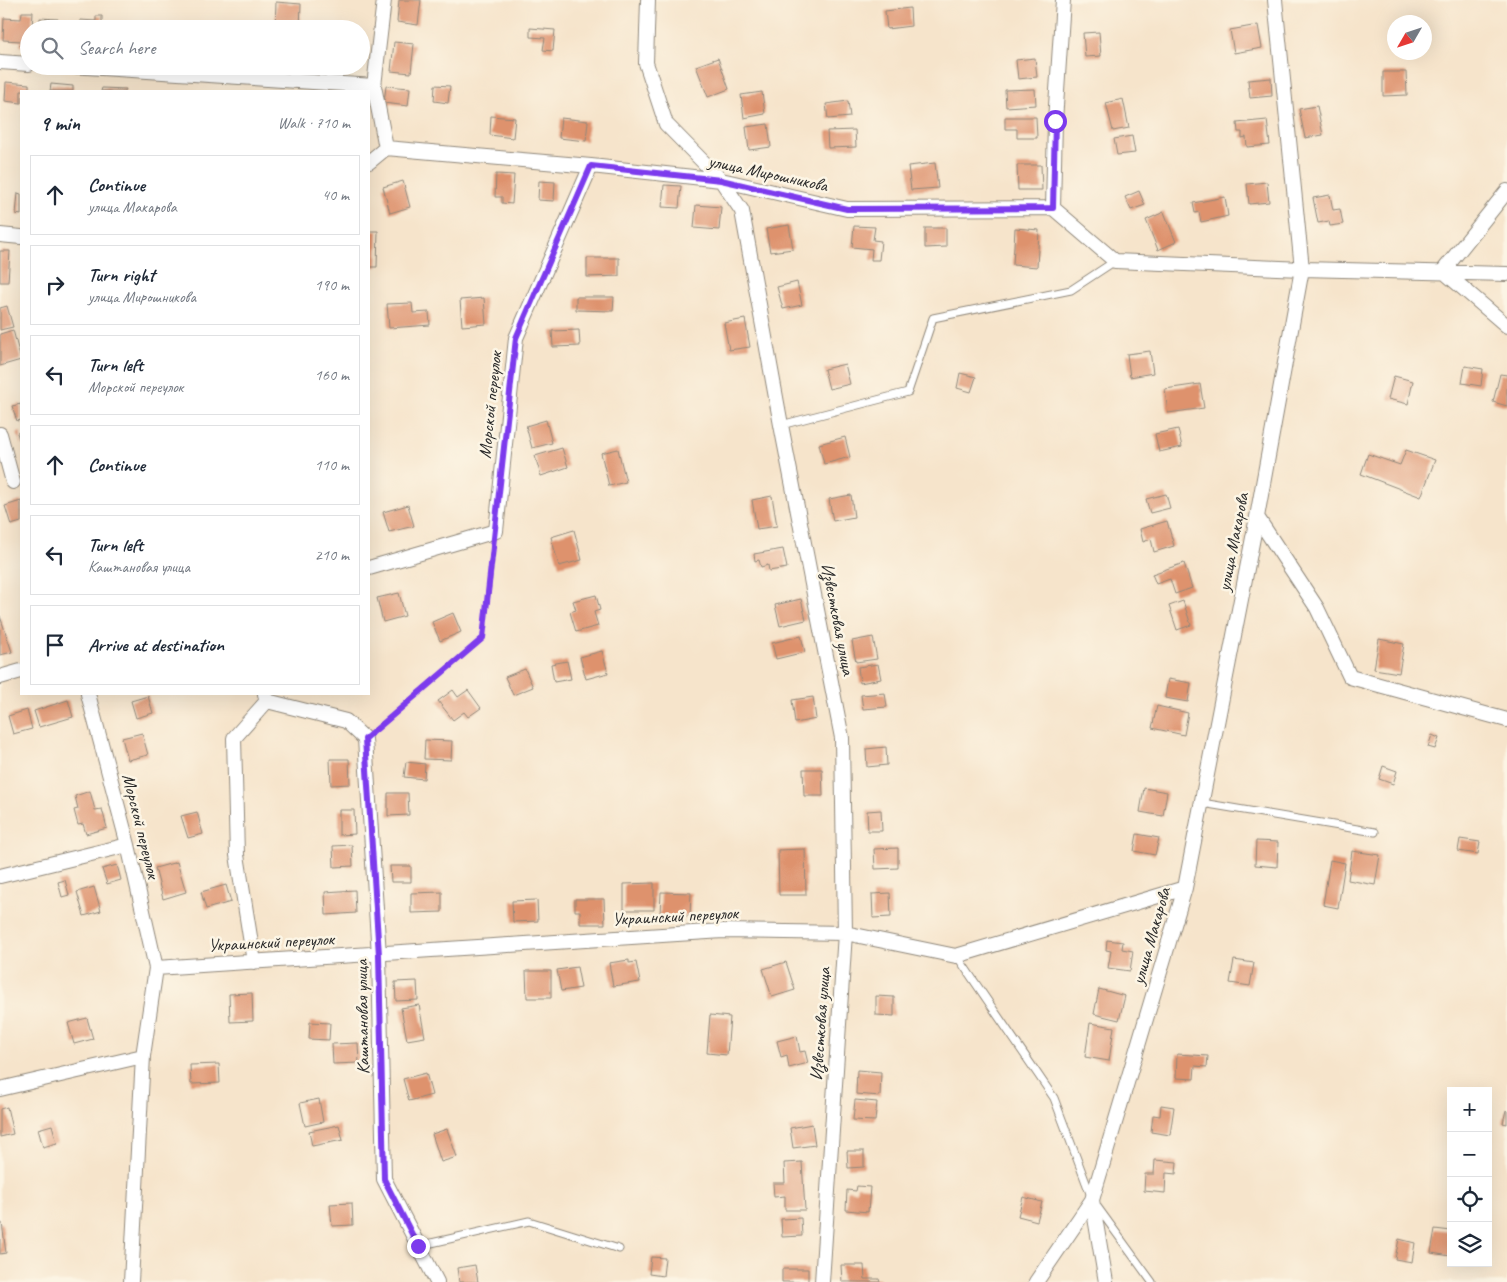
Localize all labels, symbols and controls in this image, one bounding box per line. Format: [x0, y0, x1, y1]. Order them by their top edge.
north arrow [1387, 15, 1432, 60]
search box [20, 20, 370, 75]
icon: search [38, 34, 66, 62]
text: Search here [78, 36, 155, 60]
text: 9 min [40, 110, 80, 136]
route start [1044, 110, 1067, 133]
text: Walk · 710 m [278, 113, 350, 133]
street label: улица Мирошникова [705, 149, 831, 197]
text: Continue [88, 173, 145, 197]
icon: ahead [41, 181, 69, 209]
text: 40 m [322, 185, 349, 205]
text: улица Макарова [88, 197, 177, 217]
text: Turn right [88, 263, 155, 287]
icon: right [41, 271, 69, 299]
text: 190 m [315, 275, 349, 295]
text: улица Мирошникова [88, 287, 196, 307]
street label: Морской переулок [473, 348, 507, 459]
text: Turn left [88, 353, 143, 377]
icon: left [41, 361, 69, 389]
text: 160 m [315, 365, 349, 385]
text: Морской переулок [88, 377, 183, 397]
icon: ahead [41, 451, 69, 479]
text: Continue [88, 453, 145, 477]
text: 110 m [315, 455, 349, 475]
street label: улица Макарова [1212, 490, 1254, 594]
text: Turn left [88, 533, 143, 557]
icon: left [41, 541, 69, 569]
text: 210 m [315, 545, 349, 565]
text: Каштановая улица [88, 557, 190, 577]
street label: Известковая улица [815, 561, 860, 678]
icon: arrive [41, 631, 69, 659]
text: Arrive at destination [88, 633, 224, 657]
street label: Морской переулок [117, 771, 165, 883]
street label: улица Макарова [1126, 884, 1176, 988]
street label: Украинский переулок [612, 902, 741, 930]
street label: Украинский переулок [208, 928, 337, 956]
street label: Каштановая улица [350, 958, 374, 1074]
street label: Известковая улица [805, 965, 836, 1081]
map controls [1447, 1087, 1492, 1267]
button: + [1447, 1087, 1492, 1132]
button: − [1447, 1132, 1492, 1177]
button: locate [1447, 1177, 1492, 1222]
button: layers [1447, 1222, 1492, 1267]
route end [407, 1235, 430, 1258]

